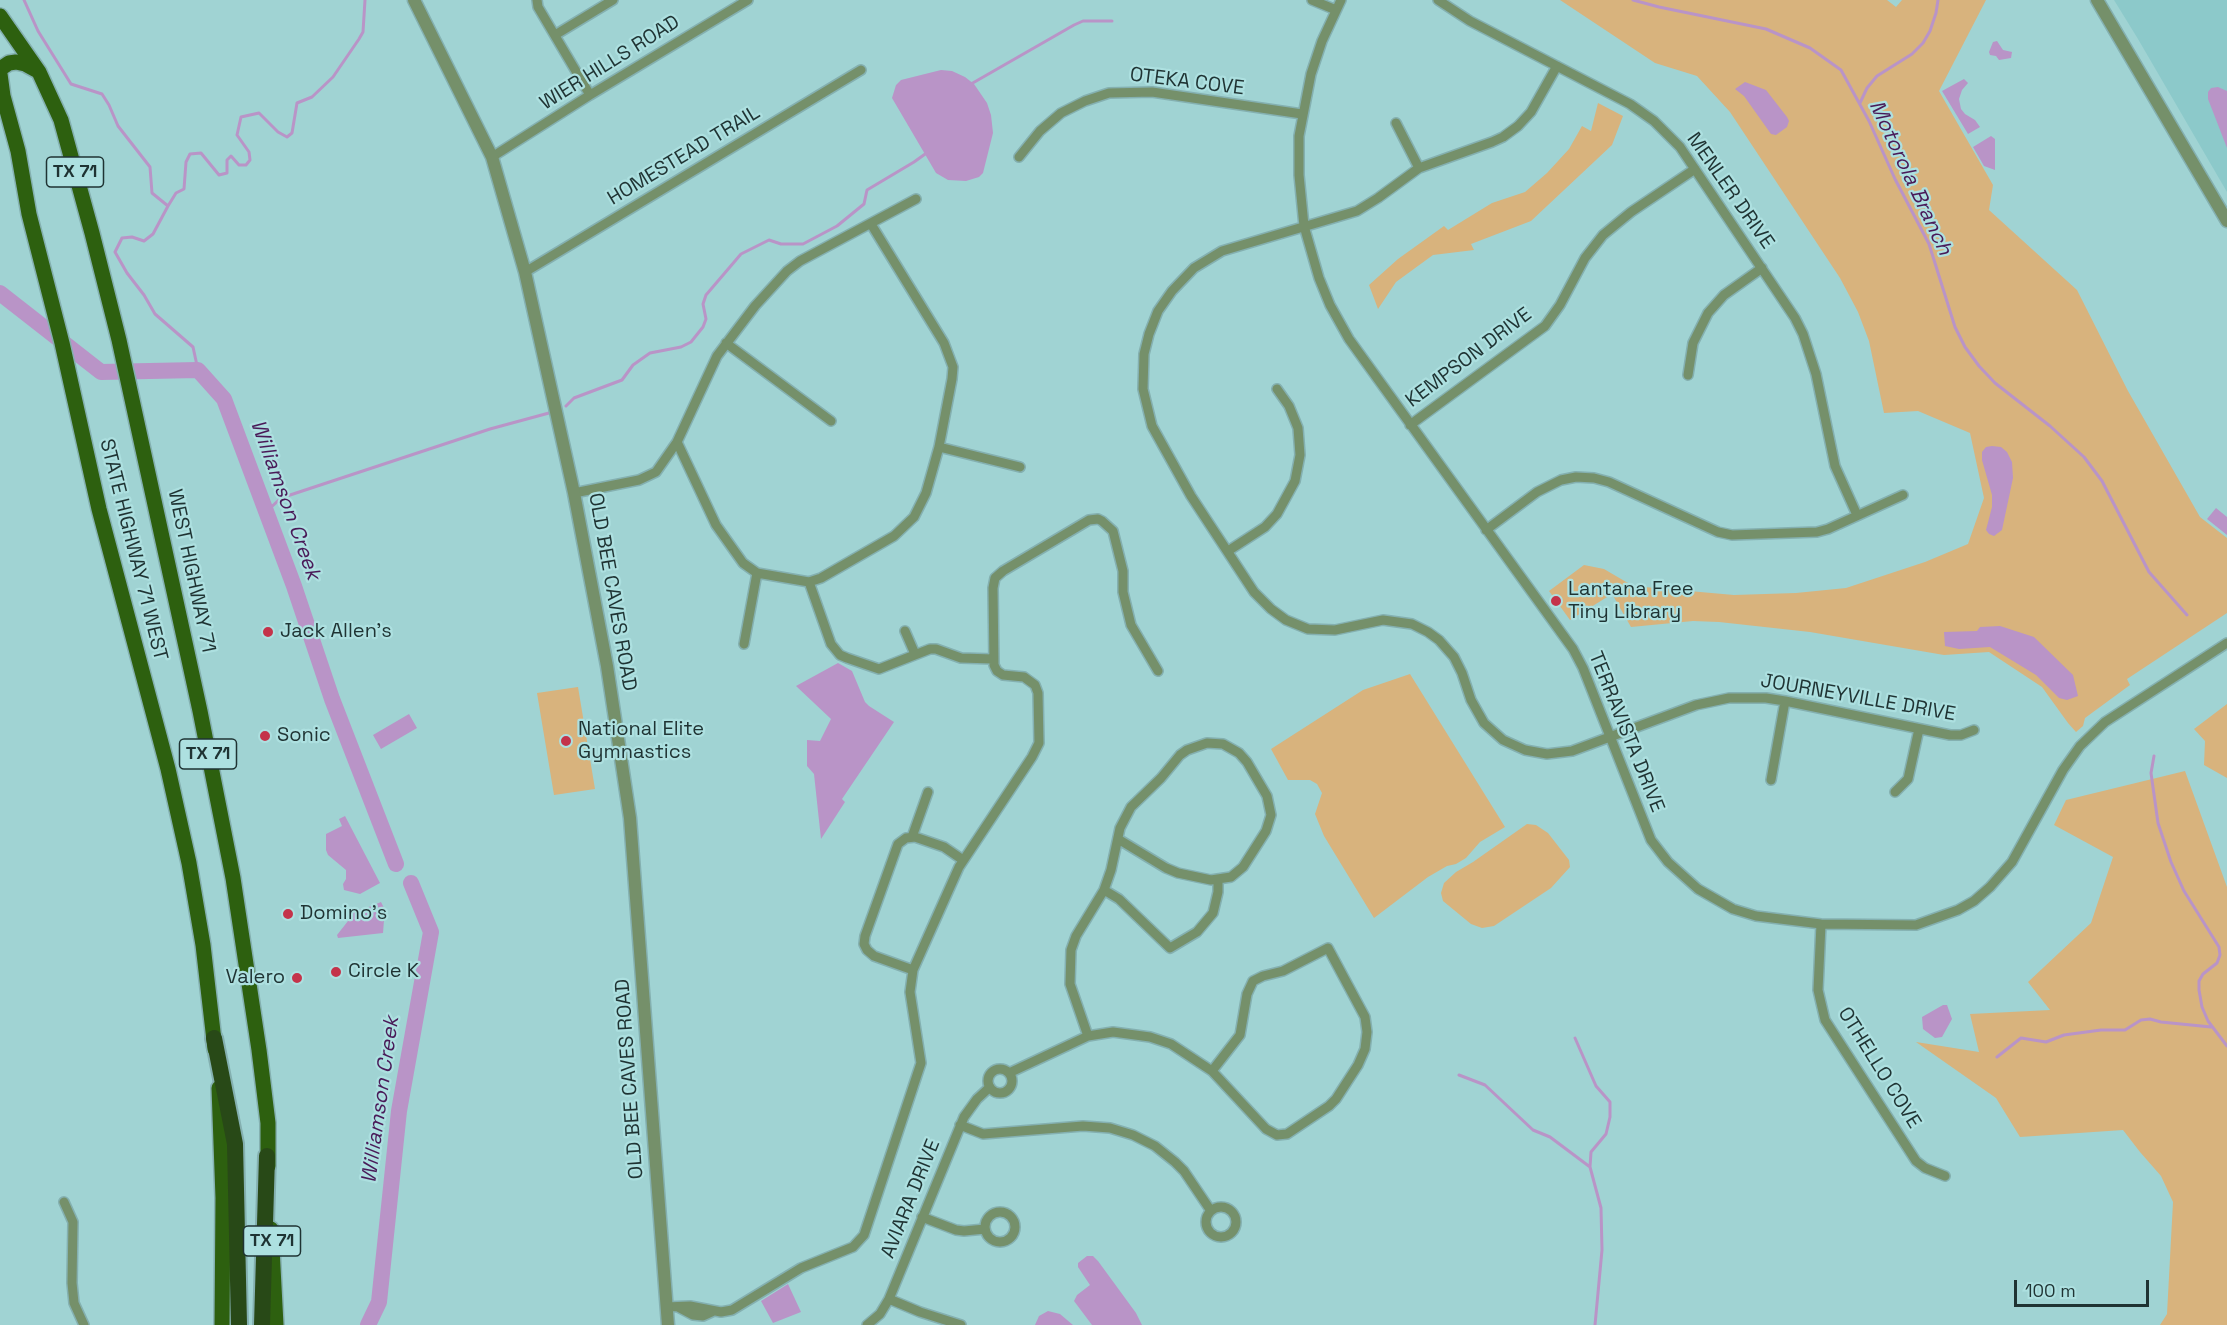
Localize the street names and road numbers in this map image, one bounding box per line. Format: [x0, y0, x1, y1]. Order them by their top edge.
street label: WIER HILLS ROAD [536, 10, 684, 116]
street label: OTEKA COVE [1128, 63, 1246, 101]
street label: HOMESTEAD TRAIL [603, 101, 765, 211]
street label: MENLER DRIVE [1681, 128, 1779, 254]
road number: TX 71 [46, 157, 104, 187]
street label: KEMPSON DRIVE [1401, 303, 1537, 413]
street label: STATE HIGHWAY 71 WEST [94, 437, 172, 663]
street label: WEST HIGHWAY 71 [162, 487, 220, 655]
street label: OLD BEE CAVES ROAD [583, 491, 641, 693]
street label: TERRAVISTA DRIVE [1583, 648, 1669, 816]
street label: JOURNEYVILLE DRIVE [1759, 669, 1957, 727]
road number: TX 71 [180, 739, 236, 769]
street label: OLD BEE CAVES ROAD [611, 978, 649, 1180]
street label: OTHELLO COVE [1832, 1003, 1926, 1133]
street label: AVIARA DRIVE [876, 1136, 946, 1262]
road number: TX 71 [244, 1226, 300, 1256]

